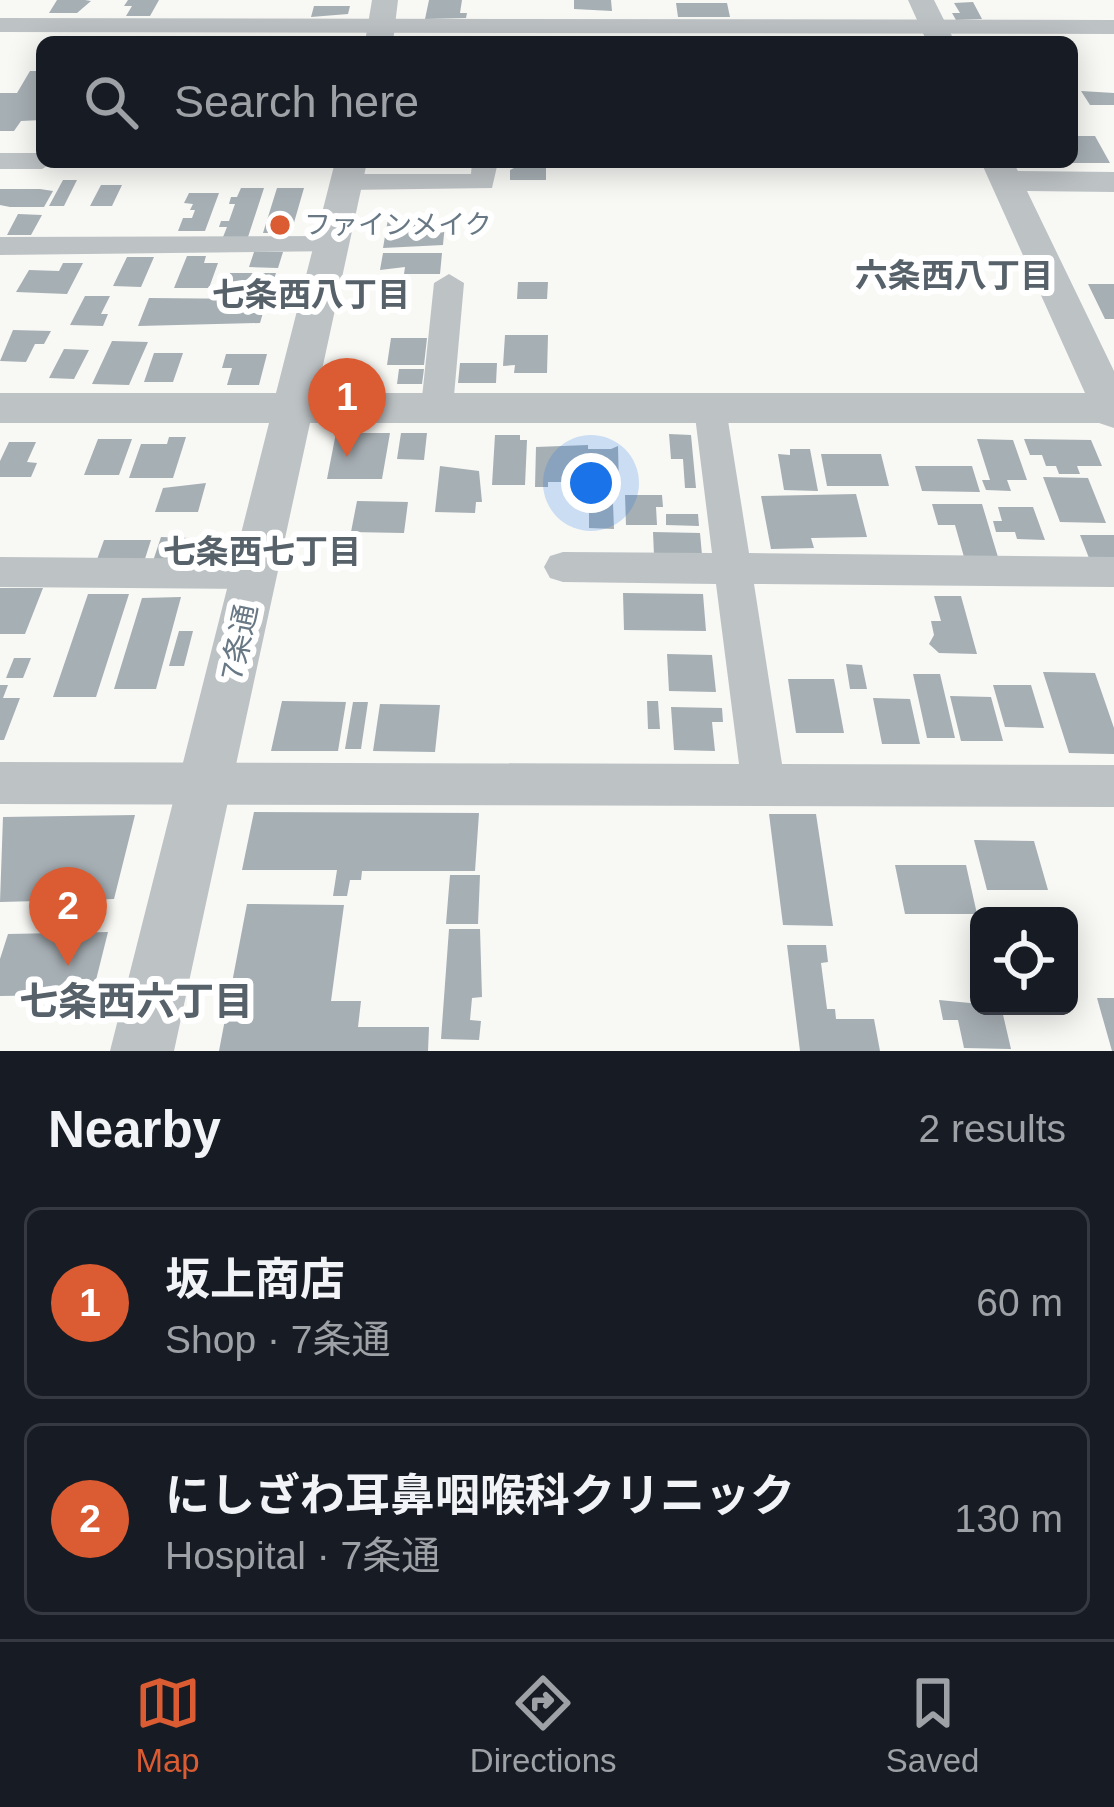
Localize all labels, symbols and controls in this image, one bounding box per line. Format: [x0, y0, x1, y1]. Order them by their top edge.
search box [36, 36, 1078, 168]
icon: search [78, 69, 144, 135]
text: Search here [174, 76, 419, 127]
place label: ファインメイク [304, 210, 492, 240]
marker: ファインメイク [267, 212, 293, 238]
district label: 六条西八丁目 [855, 257, 1053, 294]
district label: 七条西八丁目 [212, 276, 410, 313]
pin: 1 [308, 358, 386, 457]
your location [561, 453, 621, 513]
district label: 七条西七丁目 [163, 533, 361, 570]
street label: 7条通 [215, 601, 263, 683]
pin: 2 [29, 867, 107, 966]
map controls [970, 907, 1078, 1015]
button: locate [970, 907, 1078, 1015]
district label: 七条西六丁目 [19, 980, 253, 1023]
text: Nearby [48, 1101, 221, 1158]
text: 2 results [919, 1107, 1066, 1150]
text: 坂上商店 [165, 1254, 345, 1305]
text: 1 [79, 1281, 101, 1324]
text: 60 m [976, 1281, 1063, 1324]
text: Shop · 7条通 [165, 1318, 390, 1361]
text: にしざわ耳鼻咽喉科クリニック [165, 1470, 795, 1521]
text: 2 [79, 1497, 101, 1540]
text: 130 m [955, 1497, 1063, 1540]
text: Hospital · 7条通 [165, 1534, 440, 1577]
tab: Map [135, 1670, 201, 1780]
tab: Directions [470, 1670, 617, 1780]
tab: Saved [886, 1670, 979, 1780]

